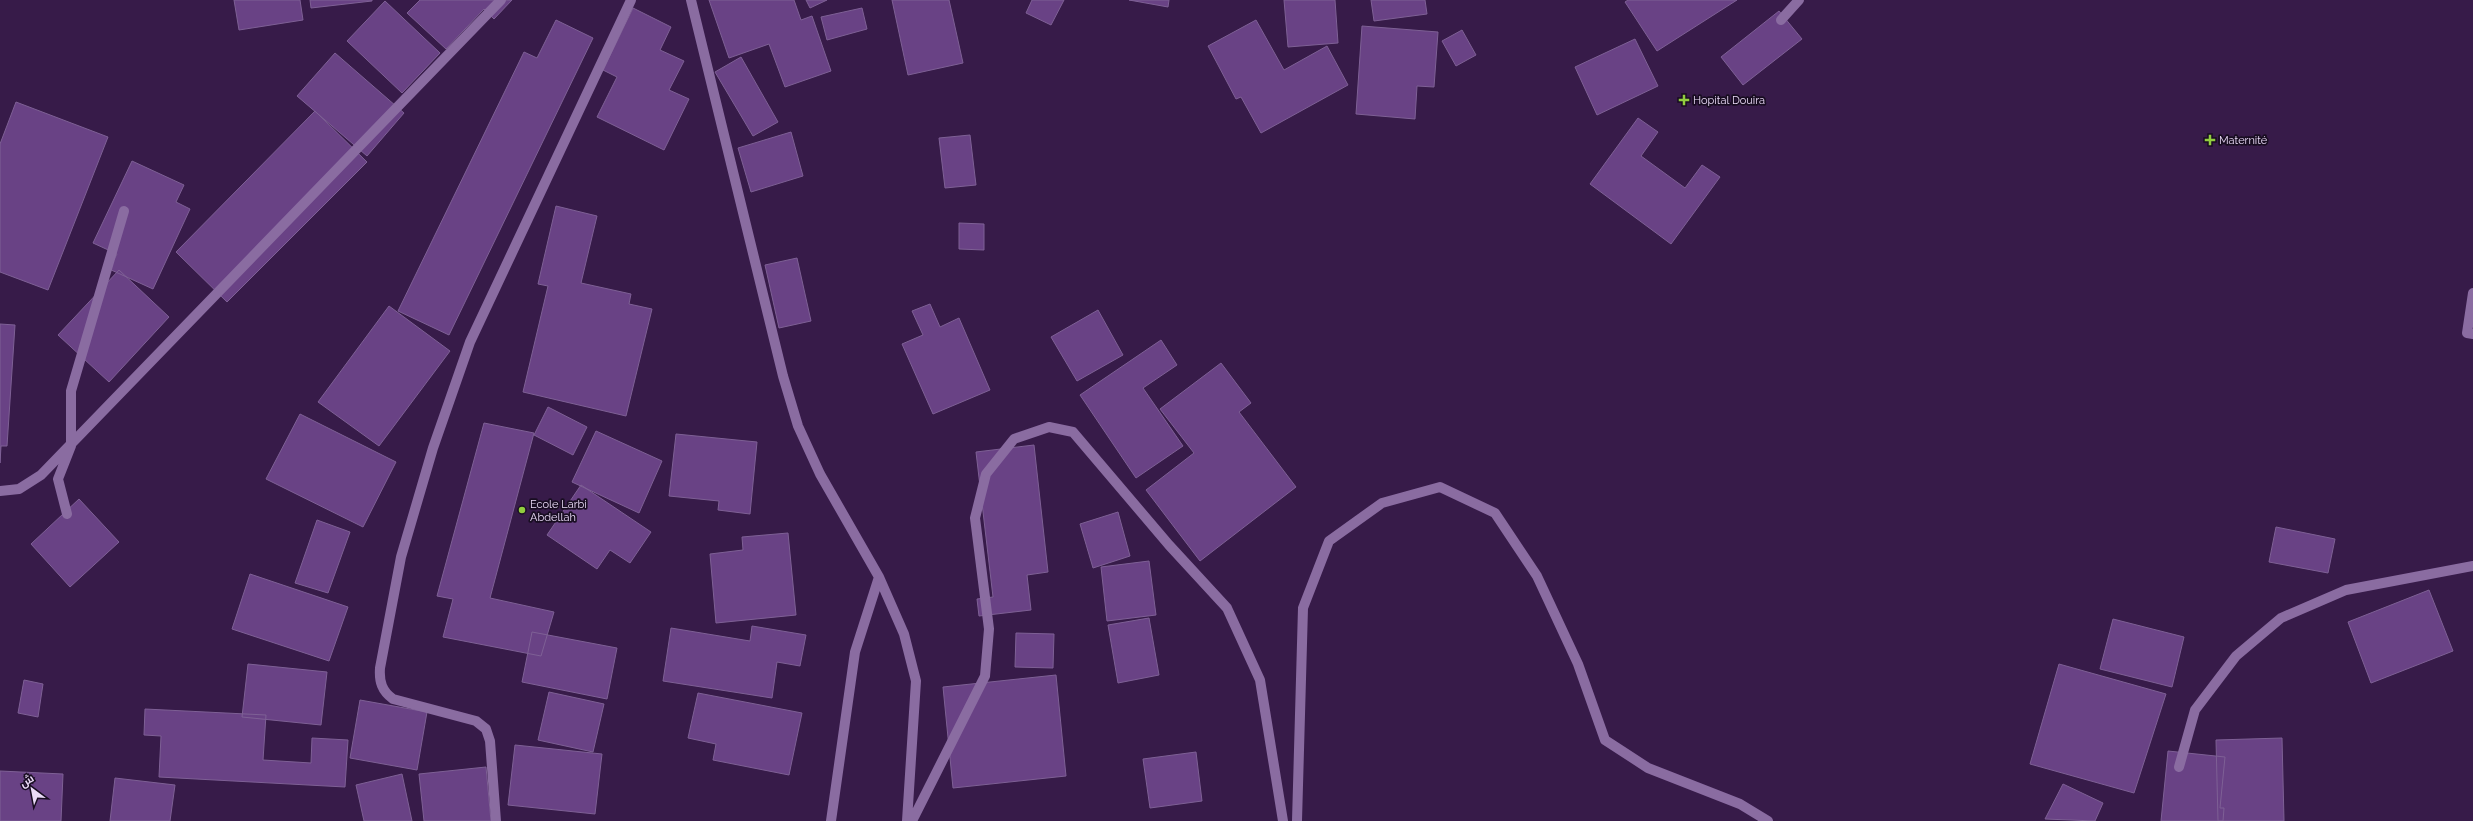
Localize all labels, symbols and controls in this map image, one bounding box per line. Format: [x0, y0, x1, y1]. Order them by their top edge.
marker: Hopital Douira [1678, 94, 1690, 106]
place label: Hopital Douira [1693, 94, 1765, 107]
marker: Maternité [2204, 134, 2216, 146]
place label: Maternité [2219, 134, 2268, 147]
place label: Ecole Larbi Abdellah [530, 498, 587, 524]
marker: Ecole Larbi Abdellah [517, 505, 527, 515]
north arrow [12, 769, 52, 809]
text: ش [18, 772, 36, 790]

